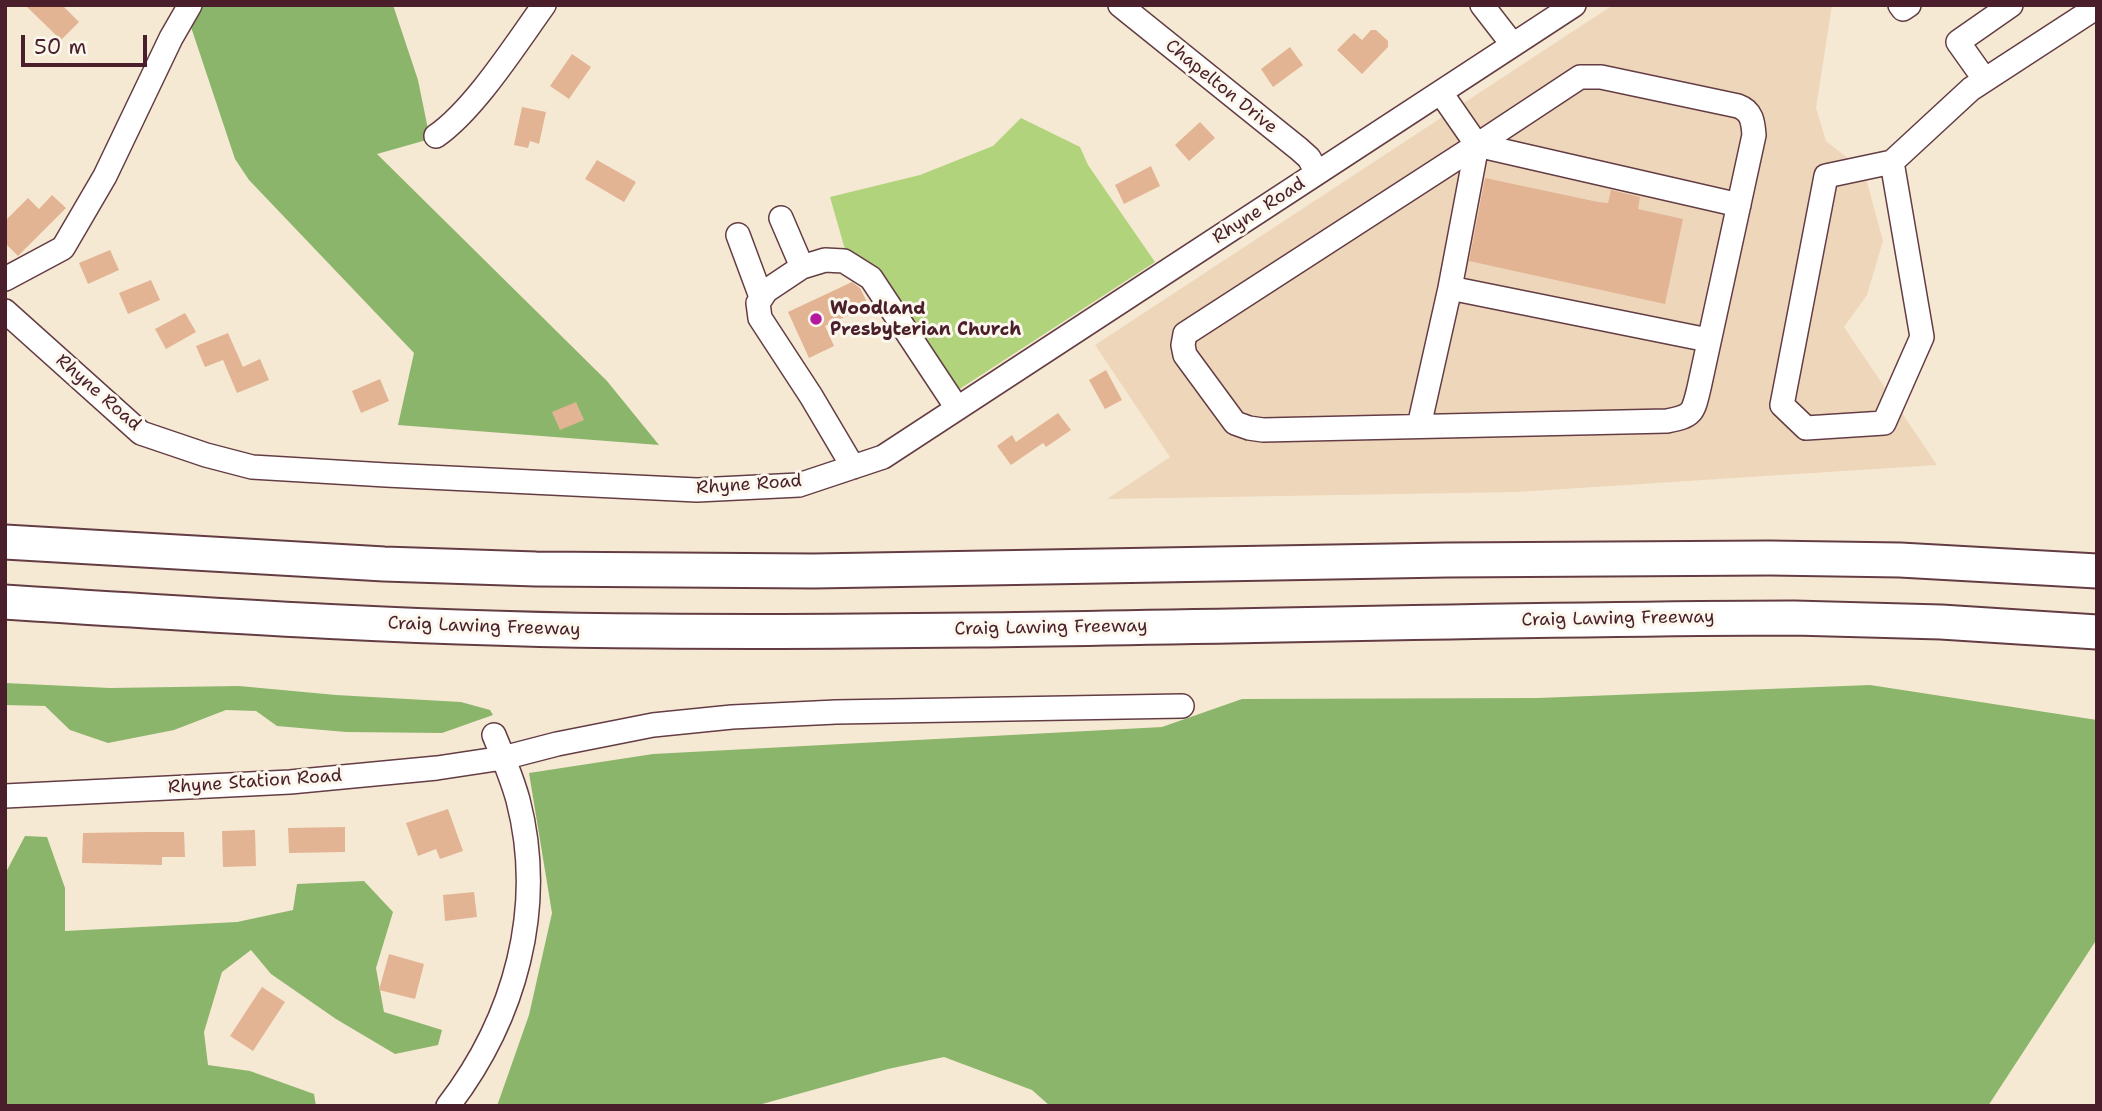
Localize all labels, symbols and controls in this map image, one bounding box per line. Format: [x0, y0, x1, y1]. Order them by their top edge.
scale bar [24, 21, 150, 65]
text: 50 m [34, 33, 87, 61]
street label: Chapelton Drive [1161, 35, 1281, 139]
street label: Rhyne Road [1209, 173, 1309, 249]
place label: Woodland Presbyterian Church [830, 298, 1021, 340]
marker: Woodland Presbyterian Church [808, 311, 824, 327]
street label: Rhyne Road [51, 350, 145, 436]
street label: Rhyne Road [695, 471, 803, 499]
street label: Craig Lawing Freeway [1521, 607, 1715, 631]
street label: Craig Lawing Freeway [387, 613, 581, 641]
street label: Craig Lawing Freeway [954, 616, 1148, 640]
street label: Rhyne Station Road [167, 765, 343, 799]

